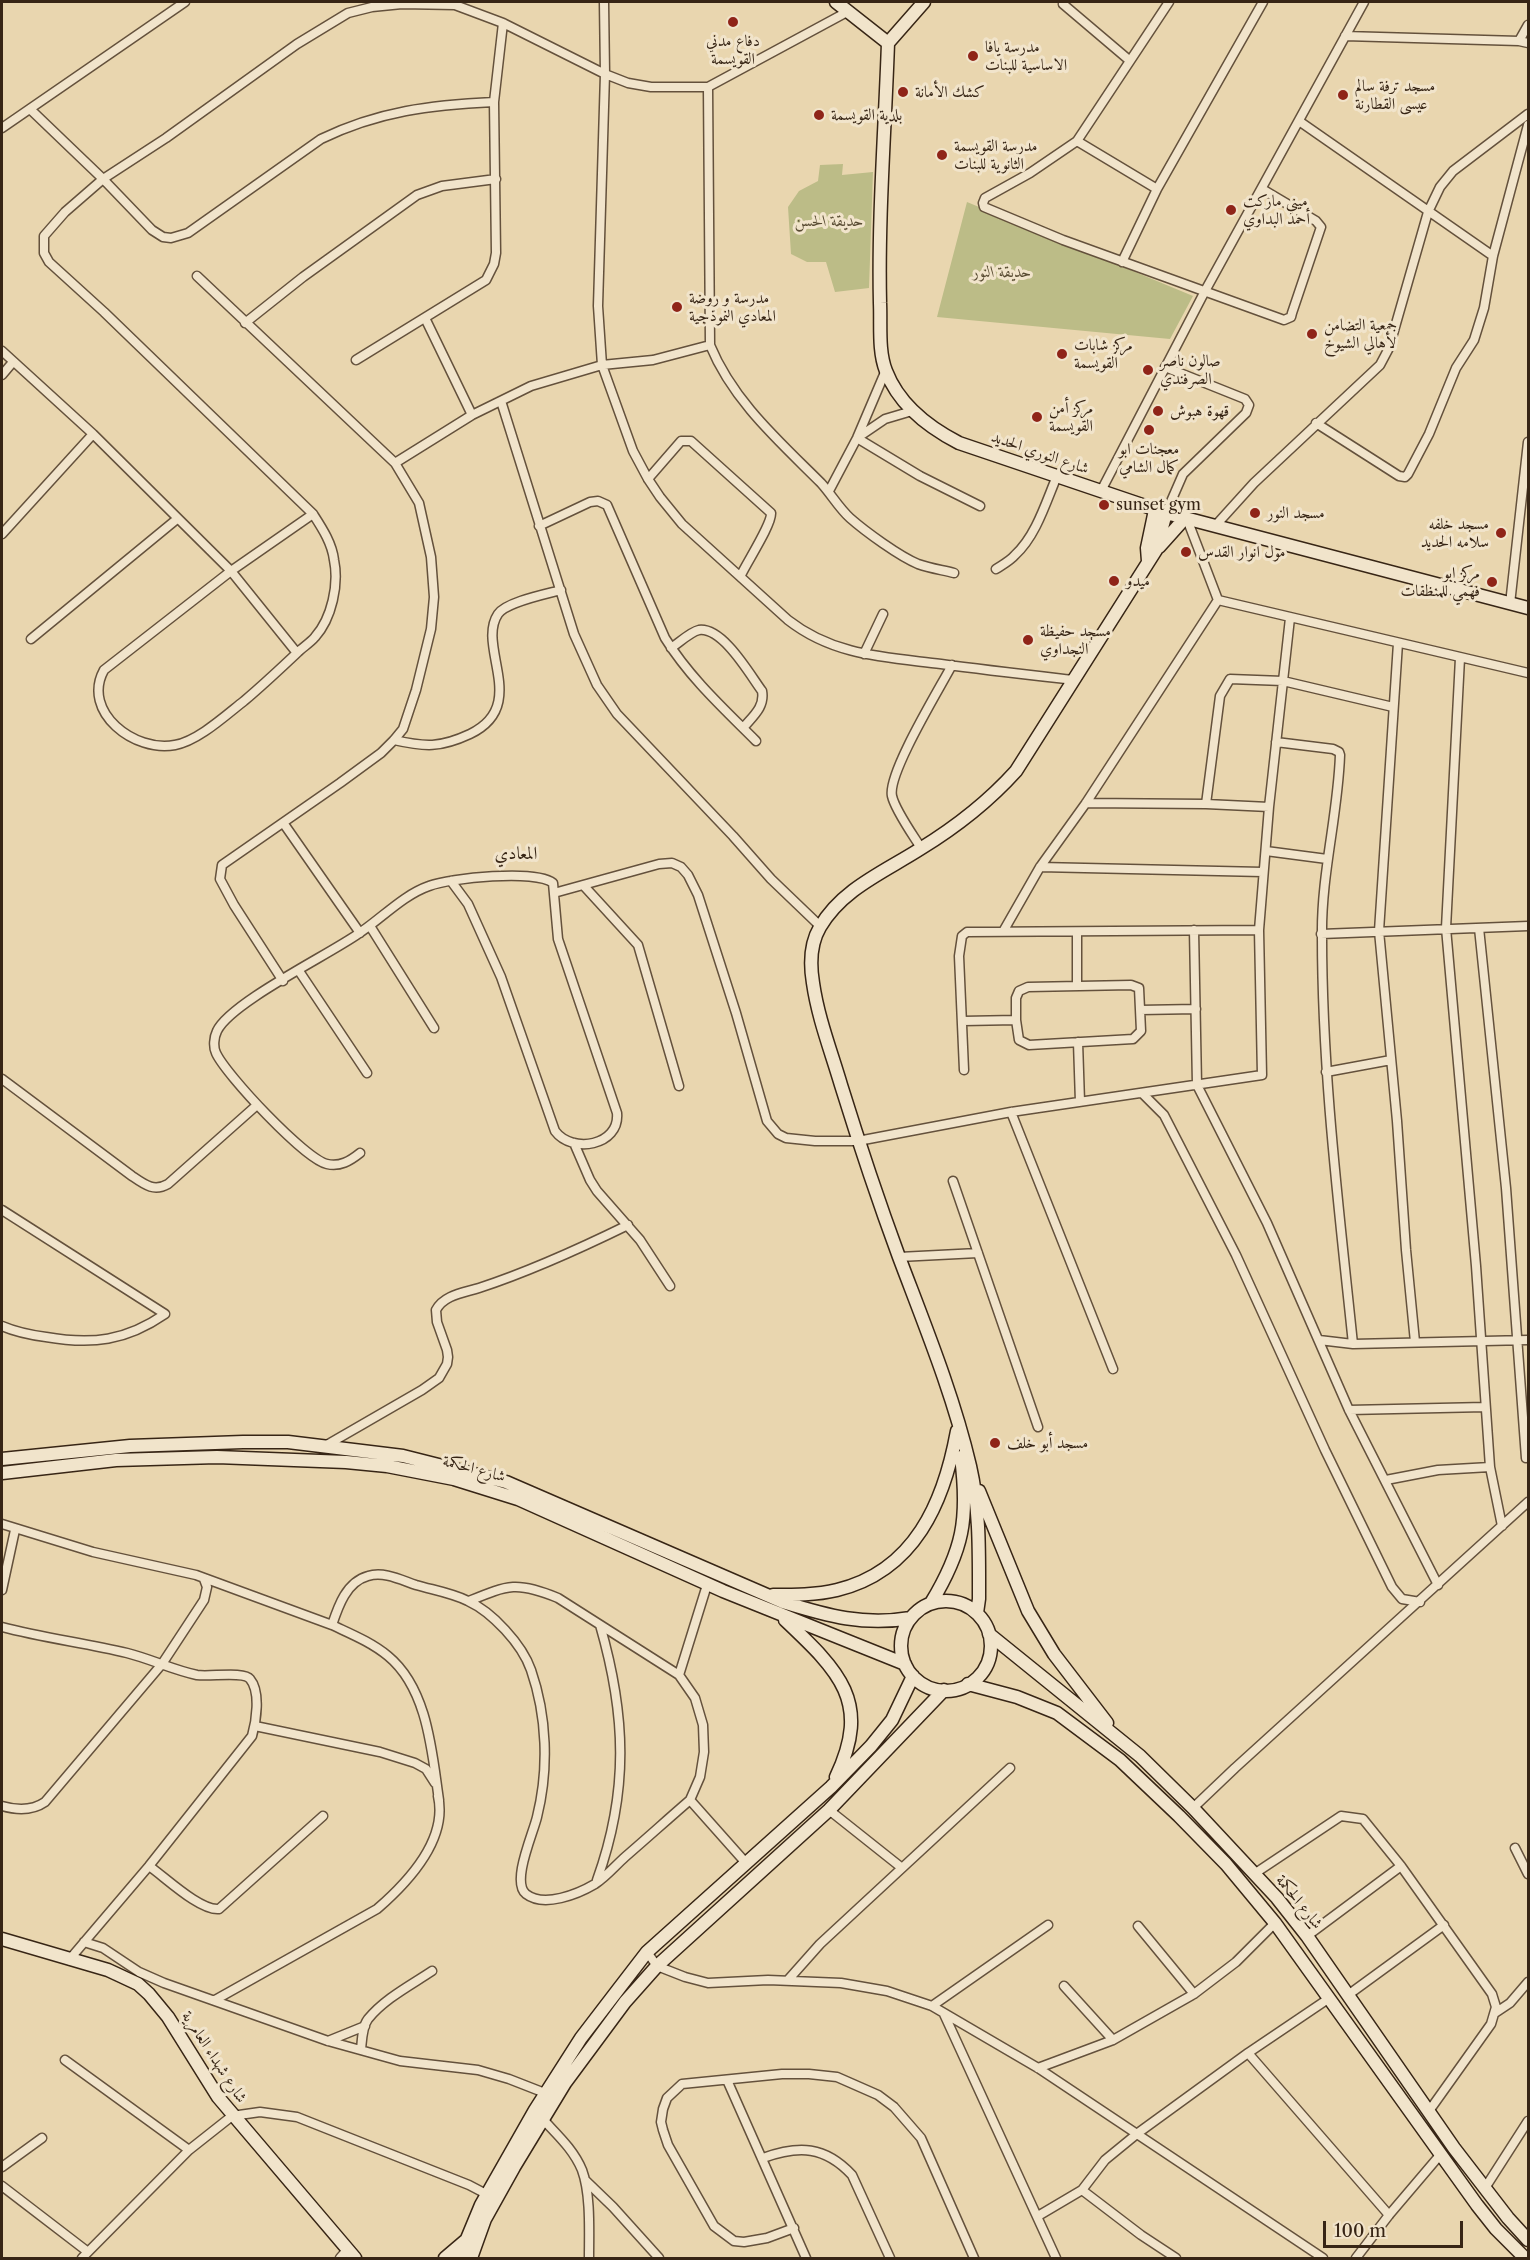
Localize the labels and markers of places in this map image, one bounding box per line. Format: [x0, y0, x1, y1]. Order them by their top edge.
marker: دفاع مدني القويسمة [726, 15, 740, 29]
place label: دفاع مدني القويسمة [706, 31, 760, 69]
place label: مدرسة يافا الاساسية للبنات [985, 37, 1067, 75]
marker: مدرسة يافا الاساسية للبنات [966, 49, 980, 63]
place label: مسجد ترفة سالم عيسى القطارنة [1355, 76, 1435, 114]
place label: كشك الأمانة [915, 82, 985, 102]
marker: كشك الأمانة [896, 85, 910, 99]
marker: مسجد ترفة سالم عيسى القطارنة [1336, 88, 1350, 102]
place label: بلدية القويسمة [831, 105, 902, 125]
marker: بلدية القويسمة [812, 108, 826, 122]
place label: مدرسة القويسمة الثانوية للبنات [954, 136, 1038, 174]
marker: مدرسة القويسمة الثانوية للبنات [935, 148, 949, 162]
place label: ميني ماركت أحمد البداوي [1243, 191, 1310, 229]
marker: ميني ماركت أحمد البداوي [1224, 203, 1238, 217]
place label: مدرسة و روضة المعادي النموذجية [689, 288, 776, 326]
marker: مدرسة و روضة المعادي النموذجية [670, 300, 684, 314]
place label: جمعية التضامن لأهالي الشيوخ [1324, 315, 1397, 353]
marker: جمعية التضامن لأهالي الشيوخ [1305, 327, 1319, 341]
place label: مركز شابات القويسمة [1074, 335, 1133, 373]
marker: مركز شابات القويسمة [1055, 347, 1069, 361]
place label: صالون ناصر الصرفندي [1160, 351, 1221, 389]
marker: صالون ناصر الصرفندي [1141, 363, 1155, 377]
place label: مركز أمن القويسمة [1049, 398, 1093, 436]
place label: قهوة هبوش [1170, 401, 1229, 421]
marker: قهوة هبوش [1151, 404, 1165, 418]
marker: مركز أمن القويسمة [1030, 410, 1044, 424]
marker: معجنات ابو كمال الشامي [1142, 423, 1156, 437]
place label: معجنات ابو كمال الشامي [1119, 439, 1179, 477]
place label: sunset gym [1116, 495, 1201, 515]
marker: sunset gym [1097, 498, 1111, 512]
place label: مسجد النور [1267, 503, 1325, 523]
marker: مسجد النور [1248, 506, 1262, 520]
place label: مسجد خلفه سلامه الحديد [1421, 514, 1489, 552]
marker: مسجد خلفه سلامه الحديد [1494, 526, 1508, 540]
place label: مول انوار القدس [1198, 542, 1286, 562]
marker: مول انوار القدس [1179, 545, 1193, 559]
place label: مركز ابو فهمي للمنظفات [1401, 563, 1480, 601]
place label: ميدو [1126, 571, 1150, 591]
marker: ميدو [1107, 574, 1121, 588]
marker: مركز ابو فهمي للمنظفات [1485, 575, 1499, 589]
place label: مسجد حفيظة النجداوي [1040, 621, 1111, 659]
marker: مسجد حفيظة النجداوي [1021, 633, 1035, 647]
place label: مسجد أبو خلف [1007, 1433, 1088, 1453]
marker: مسجد أبو خلف [988, 1436, 1002, 1450]

